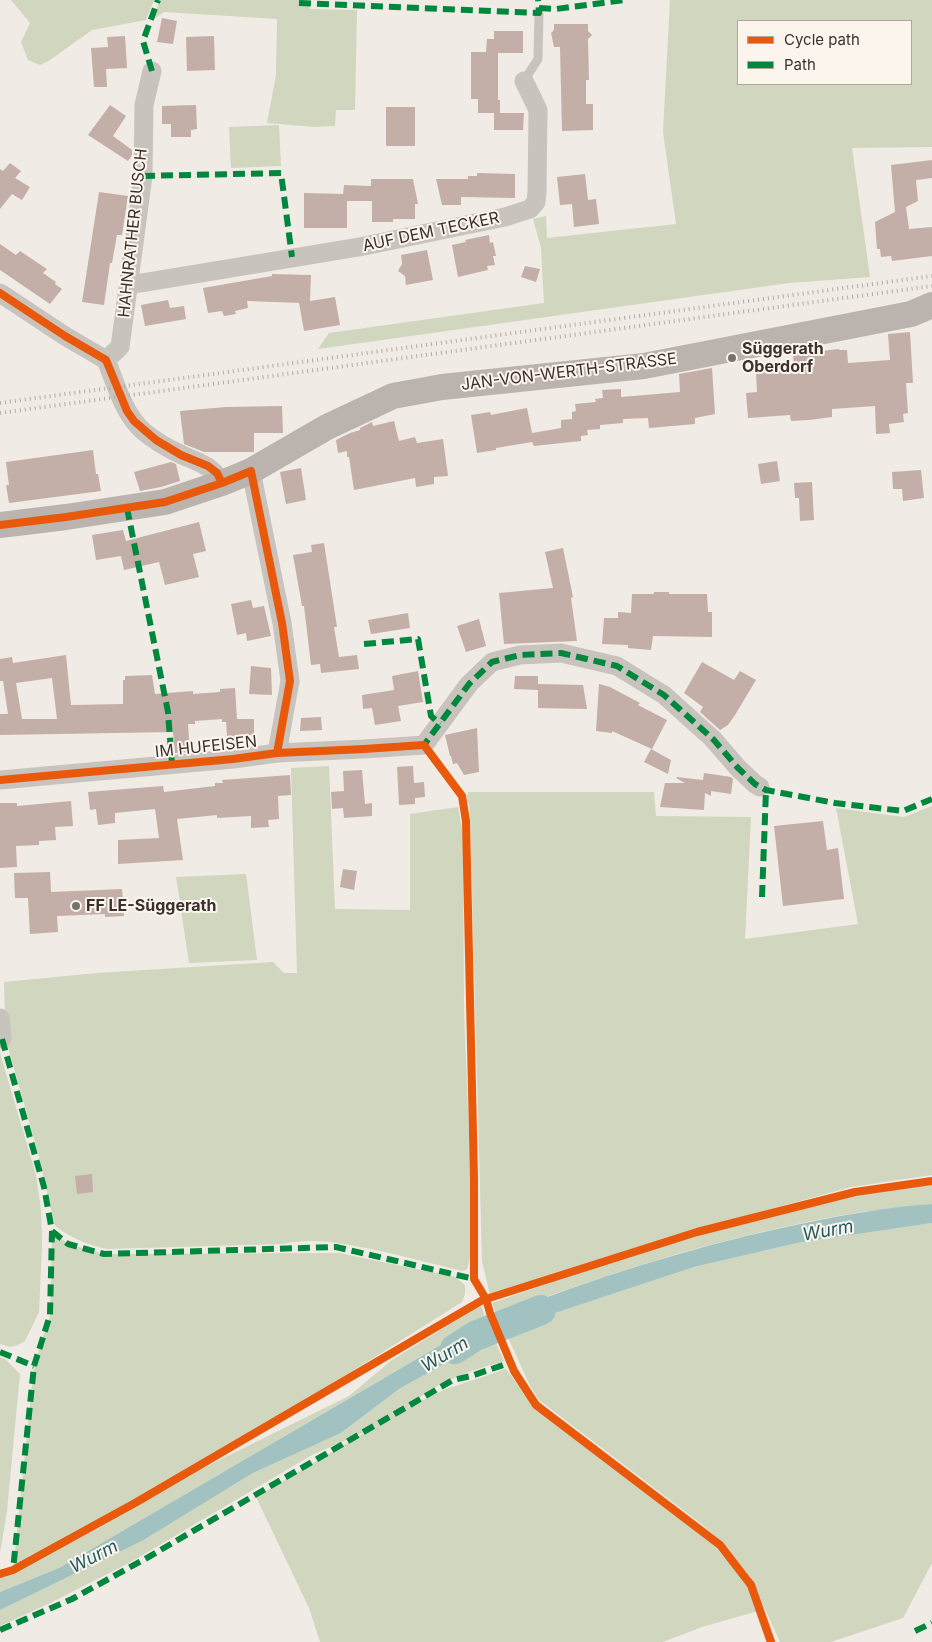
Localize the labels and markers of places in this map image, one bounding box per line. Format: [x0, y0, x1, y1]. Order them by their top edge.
place label: Süggerath Oberdorf [742, 339, 824, 377]
marker: Süggerath Oberdorf [726, 352, 738, 364]
place label: FF LE-Süggerath [86, 896, 216, 916]
marker: FF LE-Süggerath [70, 900, 82, 912]

